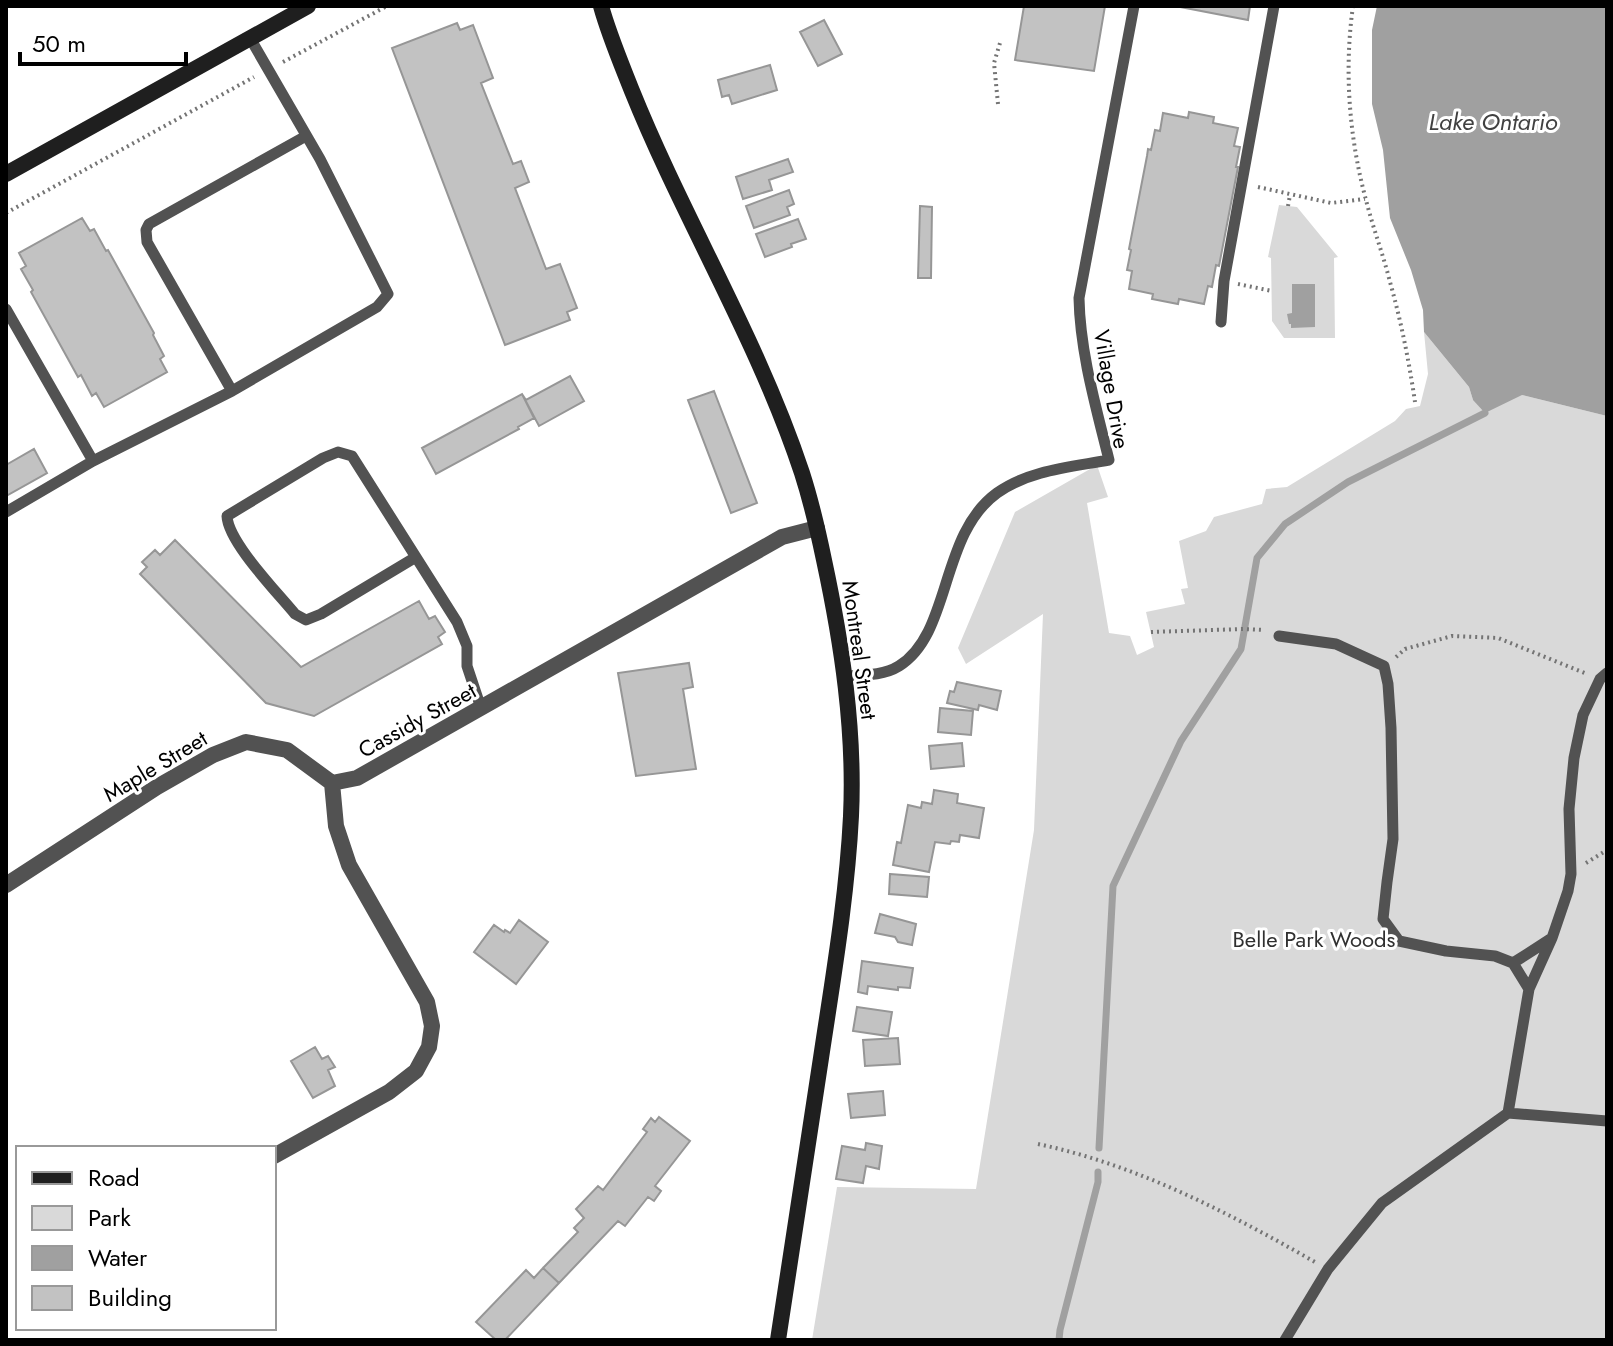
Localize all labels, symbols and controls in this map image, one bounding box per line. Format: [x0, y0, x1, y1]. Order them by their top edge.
scale bar [20, 16, 186, 66]
text: 50 m [32, 26, 86, 61]
water label: Lake Ontario [1428, 104, 1558, 139]
street label: Village Drive [1086, 327, 1138, 451]
street label: Montreal Street [834, 578, 886, 722]
street label: Cassidy Street [352, 674, 482, 766]
street label: Maple Street [97, 722, 214, 810]
park label: Belle Park Woods [1233, 923, 1396, 955]
legend [16, 1146, 276, 1330]
text: Road [88, 1160, 140, 1195]
text: Park [88, 1200, 131, 1235]
text: Water [88, 1240, 148, 1275]
text: Building [88, 1280, 172, 1315]

